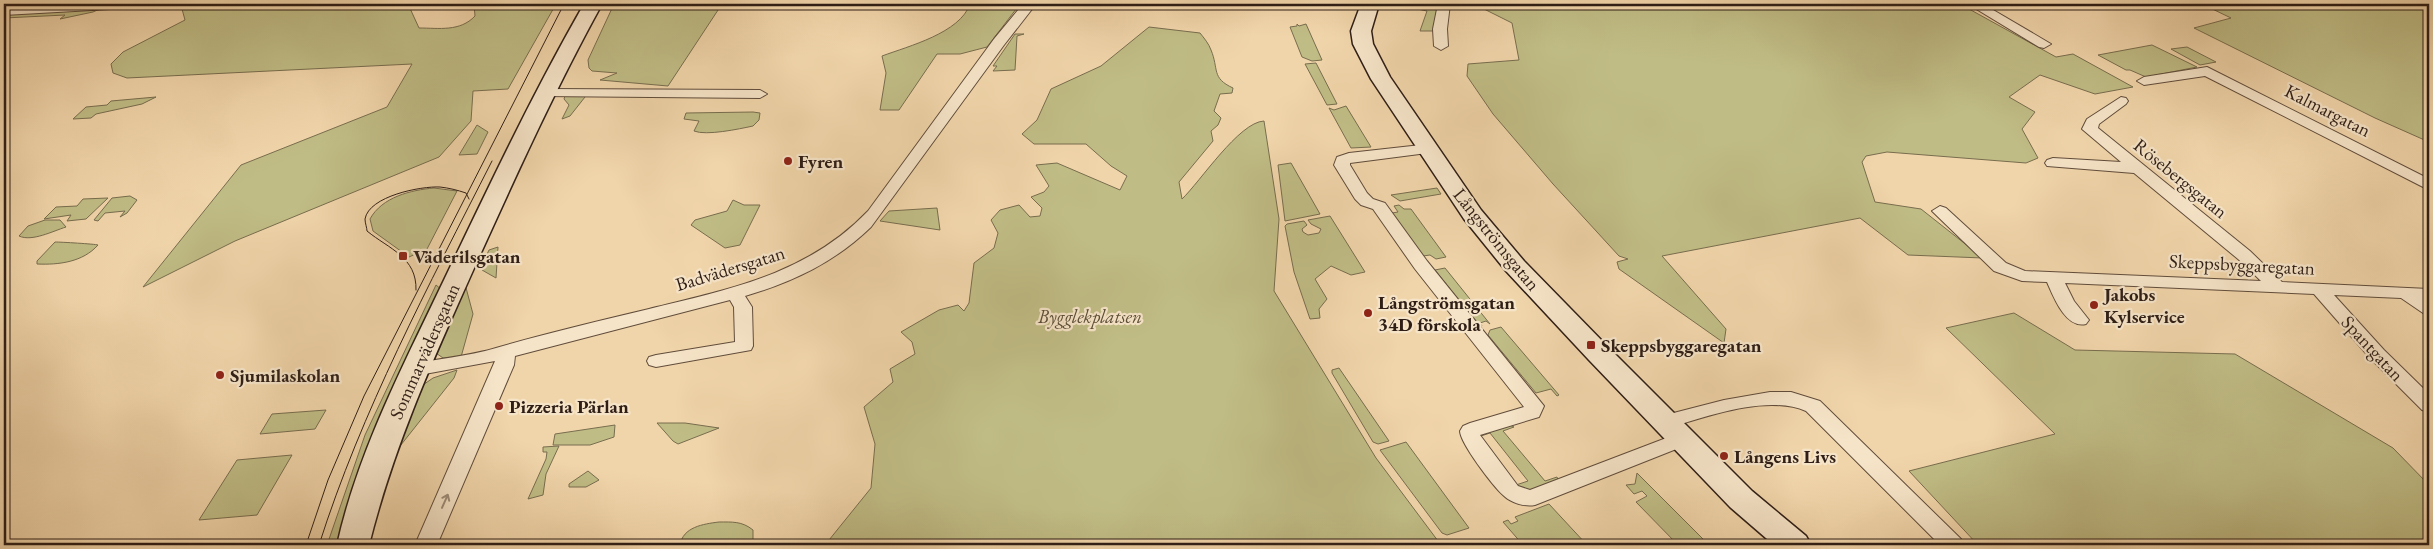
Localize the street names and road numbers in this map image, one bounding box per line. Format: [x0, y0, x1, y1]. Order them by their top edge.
street label: Kalmargatan [2281, 78, 2375, 143]
street label: Rösebergsgatan [2129, 133, 2233, 224]
street label: Långströmsgatan [1448, 183, 1546, 296]
street label: Badvädersgatan [673, 240, 788, 297]
street label: Skeppsbyggaregatan [2168, 248, 2316, 281]
street label: Sommarvädersgatan [383, 279, 466, 423]
street label: Spantgatan [2336, 310, 2410, 387]

